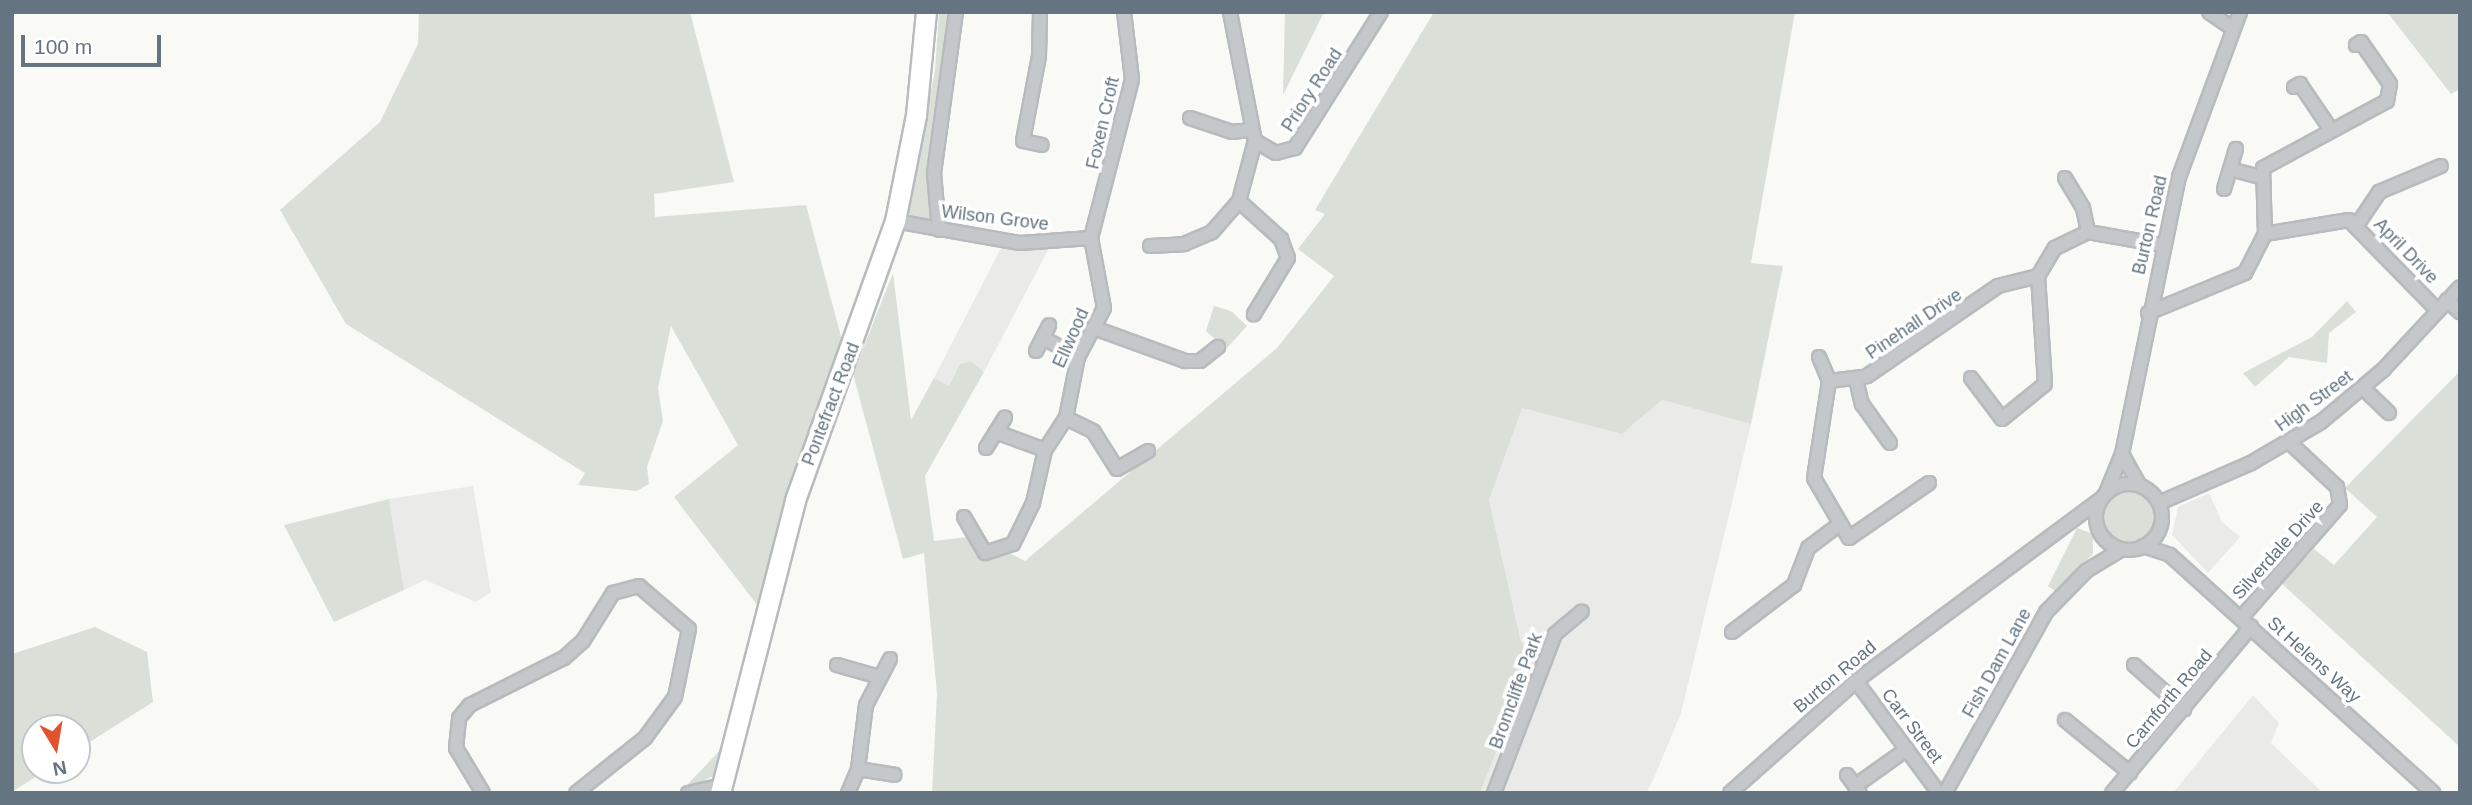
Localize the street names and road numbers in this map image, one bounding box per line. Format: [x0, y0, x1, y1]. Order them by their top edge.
street label: Priory Road [1277, 44, 1347, 136]
street label: Foxen Croft [1082, 75, 1124, 171]
street label: Burton Road [2128, 173, 2172, 277]
street label: Wilson Grove [940, 201, 1050, 235]
street label: April Drive [2369, 214, 2443, 288]
street label: Pinehall Drive [1862, 284, 1966, 364]
street label: Ellwood [1048, 305, 1094, 371]
street label: Pontefract Road [798, 339, 864, 469]
street label: High Street [2271, 366, 2357, 436]
street label: Silverdale Drive [2228, 496, 2328, 604]
street label: Fish Dam Lane [1958, 604, 2036, 722]
street label: St Helens Way [2263, 612, 2365, 708]
street label: Bromcliffe Park [1485, 630, 1547, 752]
street label: Burton Road [1789, 636, 1881, 718]
street label: Carnforth Road [2121, 645, 2217, 753]
street label: Carr Street [1877, 684, 1947, 768]

